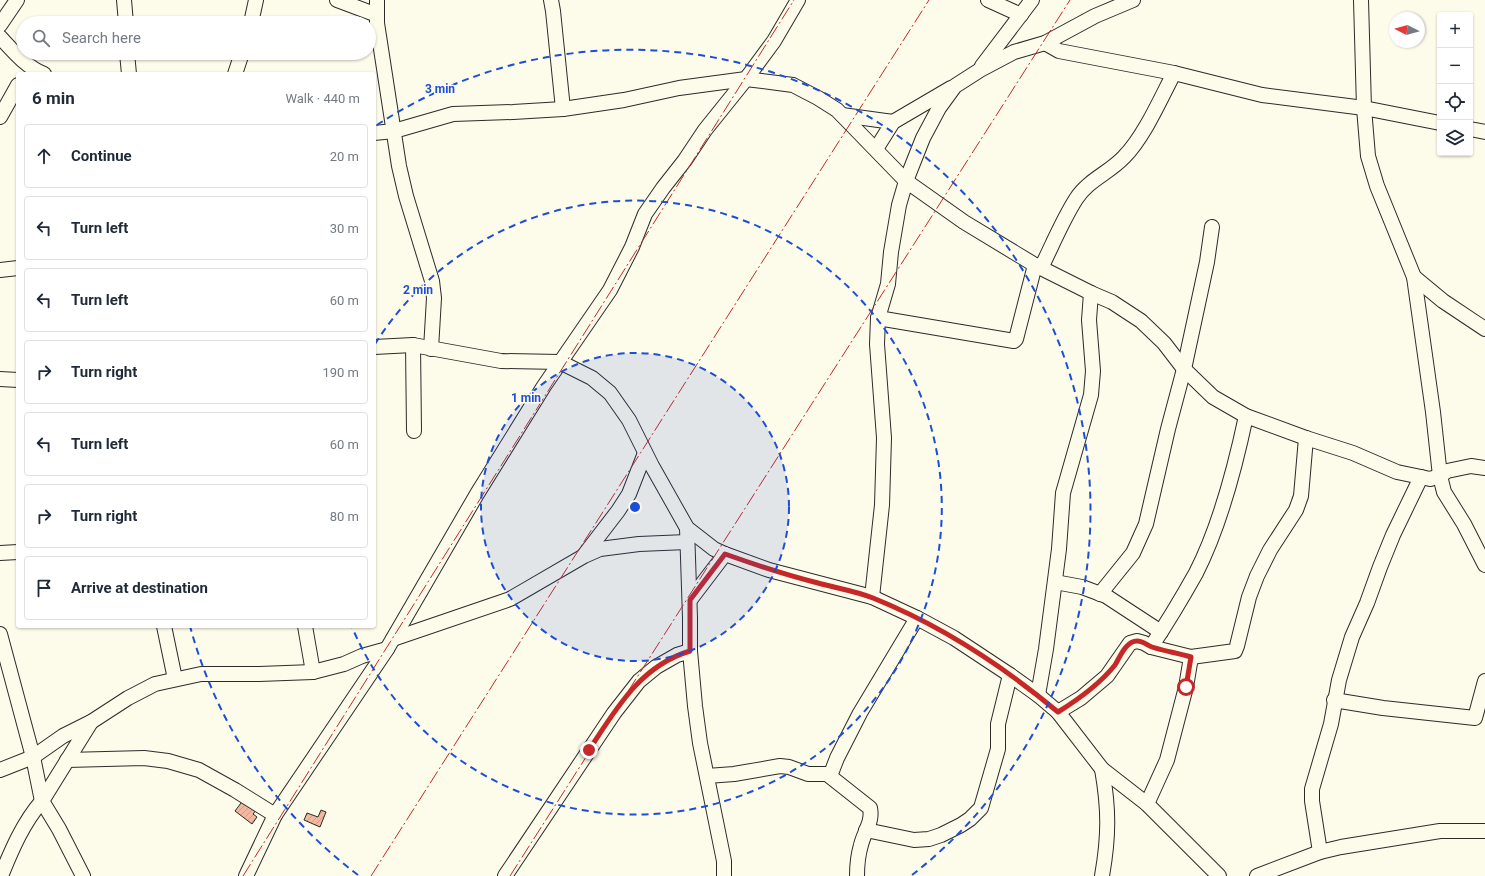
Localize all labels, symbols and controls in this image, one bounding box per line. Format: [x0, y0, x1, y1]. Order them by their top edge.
north arrow [1389, 12, 1425, 48]
map controls [1437, 12, 1473, 156]
button: + [1437, 12, 1473, 48]
search box [16, 16, 376, 60]
icon: search [30, 27, 52, 49]
text: Search here [62, 29, 141, 47]
button: − [1437, 48, 1473, 84]
text: 3 min [425, 82, 455, 96]
button: locate [1437, 84, 1473, 120]
text: 6 min [32, 88, 75, 108]
text: Walk · 440 m [285, 91, 360, 106]
button: layers [1437, 120, 1473, 156]
icon: ahead [33, 145, 55, 167]
text: Continue [71, 147, 132, 165]
text: 20 m [330, 149, 359, 164]
icon: left [33, 217, 55, 239]
text: Turn left [71, 219, 128, 237]
text: 30 m [330, 221, 359, 236]
text: 2 min [403, 283, 433, 297]
icon: left [33, 289, 55, 311]
text: Turn left [71, 291, 128, 309]
text: 60 m [330, 293, 359, 308]
icon: right [33, 361, 55, 383]
text: Turn right [71, 363, 137, 381]
text: 190 m [322, 365, 359, 380]
text: 1 min [511, 391, 541, 405]
icon: left [33, 433, 55, 455]
text: Turn left [71, 435, 128, 453]
text: 60 m [330, 437, 359, 452]
centre of rings [628, 500, 642, 514]
icon: right [33, 505, 55, 527]
text: Turn right [71, 507, 137, 525]
text: 80 m [330, 509, 359, 524]
icon: arrive [33, 577, 55, 599]
text: Arrive at destination [71, 579, 208, 597]
route start [1177, 678, 1195, 696]
route end [580, 741, 598, 759]

